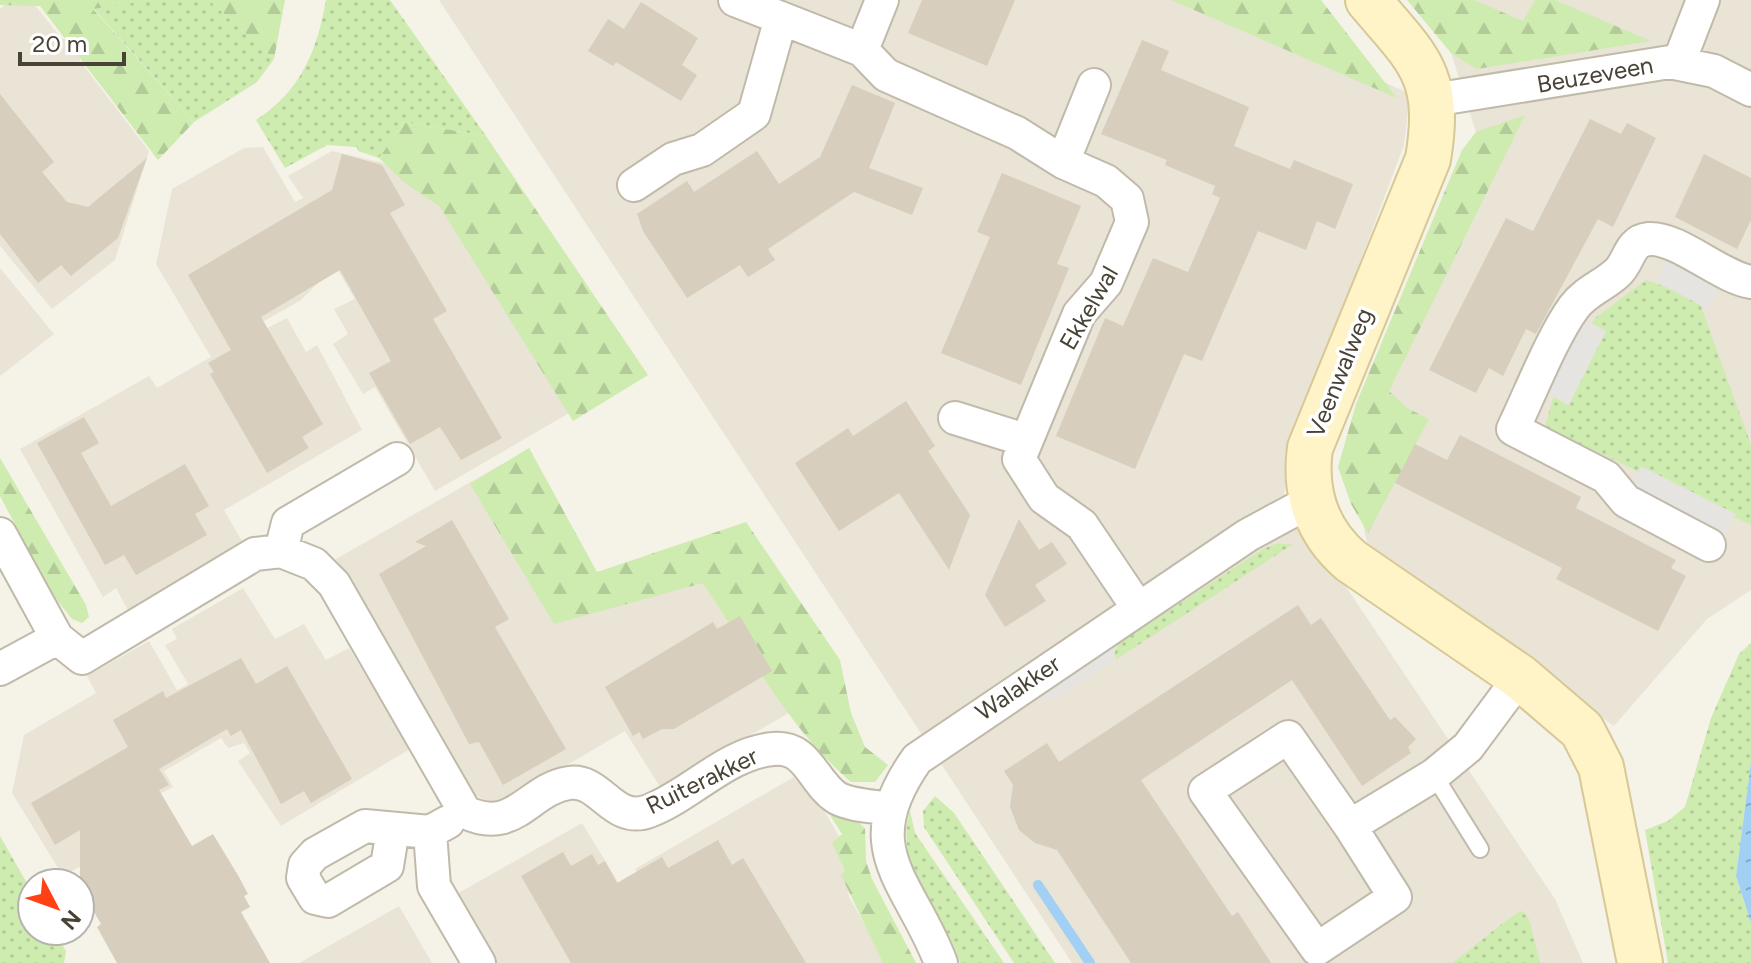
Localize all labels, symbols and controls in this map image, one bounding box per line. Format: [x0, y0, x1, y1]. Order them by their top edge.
scale bar [20, 16, 124, 66]
text: 20 m [32, 29, 87, 58]
street label: Beuzeveen [1535, 50, 1655, 99]
street label: Ekkelwal [1053, 261, 1124, 355]
street label: Veenwalweg [1300, 304, 1379, 442]
street label: Walakker [970, 649, 1066, 726]
street label: Ruiterakker [641, 741, 762, 820]
north arrow [16, 867, 96, 947]
text: N [55, 905, 86, 935]

